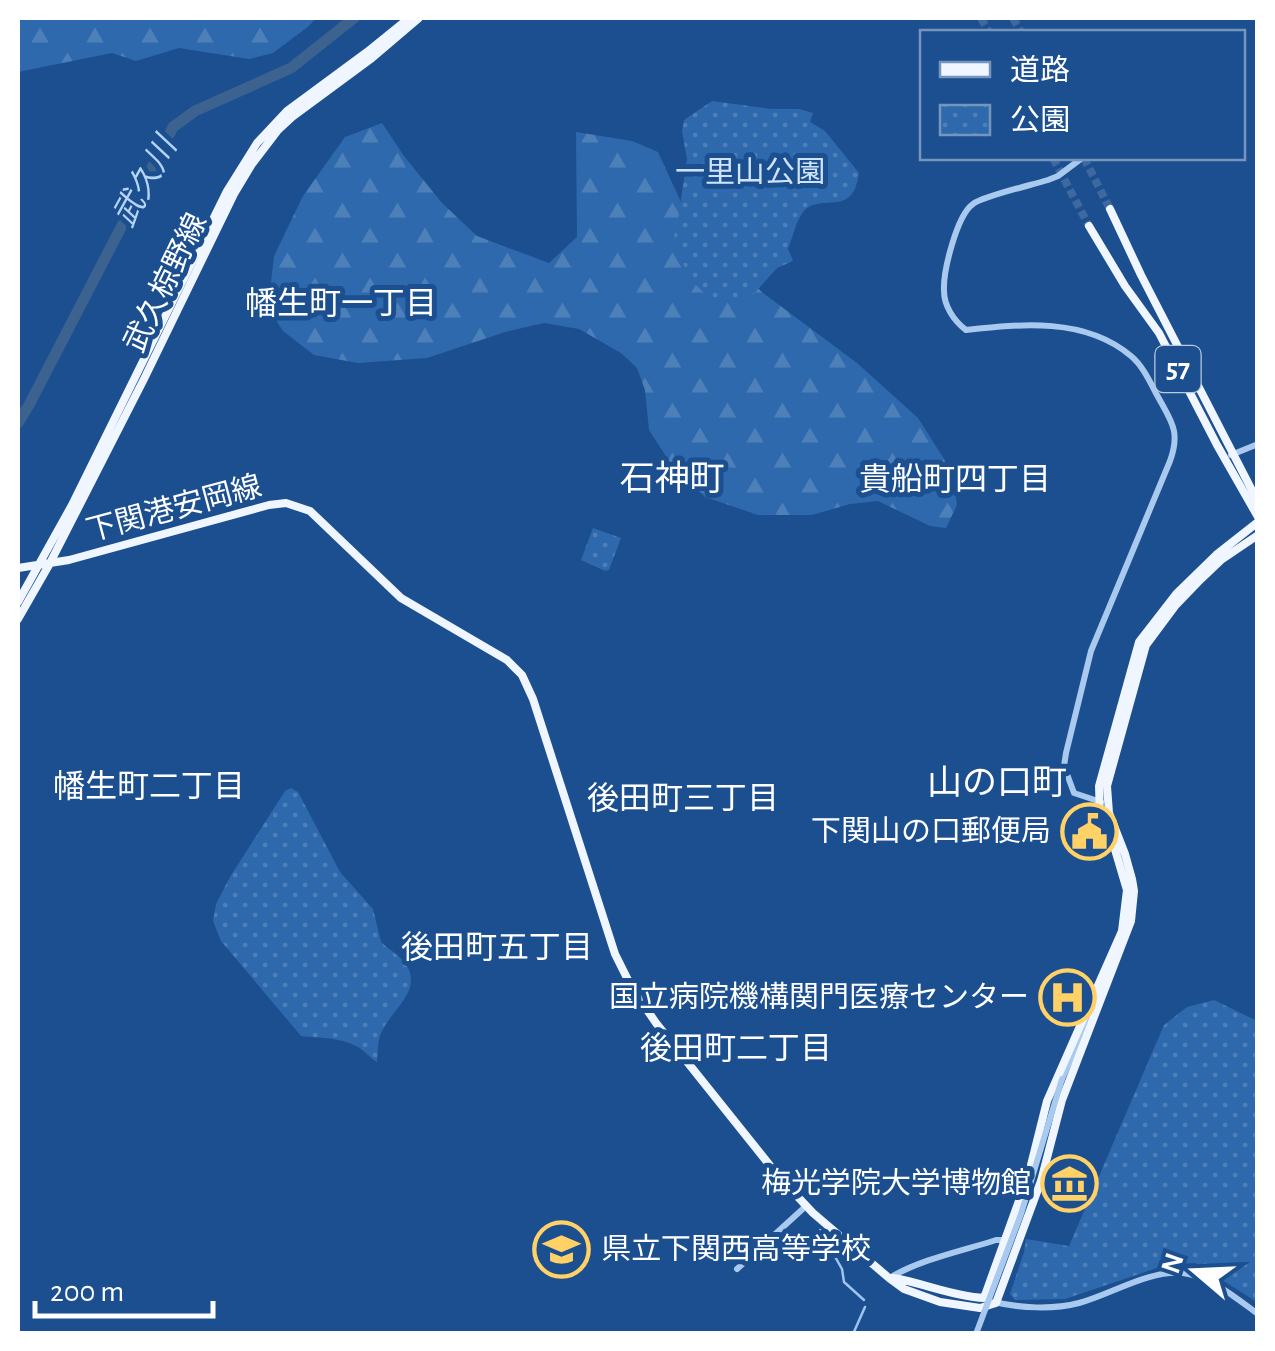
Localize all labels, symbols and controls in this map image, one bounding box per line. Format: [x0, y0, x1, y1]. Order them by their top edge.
legend [920, 30, 1245, 160]
text: 道路 [1010, 54, 1070, 86]
text: 公園 [1010, 105, 1070, 136]
water label: 武久川 [107, 129, 184, 232]
park label: 一里山公園 [675, 157, 825, 188]
street label: 武久椋野線 [118, 208, 212, 357]
district label: 幡生町一丁目 [245, 286, 437, 320]
road number: 57 [1156, 346, 1200, 392]
district label: 石神町 [619, 460, 725, 497]
district label: 貴船町四丁目 [859, 462, 1051, 496]
street label: 下関港安岡線 [83, 469, 265, 547]
district label: 山の口町 [927, 765, 1067, 801]
district label: 幡生町二丁目 [53, 769, 245, 803]
district label: 後田町三丁目 [587, 782, 779, 815]
public building icon: 下関山の口郵便局 [1060, 802, 1120, 862]
place label: 下関山の口郵便局 [811, 815, 1051, 847]
district label: 後田町五丁目 [401, 931, 593, 964]
hospital icon: 国立病院機構関門医療センター [1038, 968, 1098, 1028]
place label: 国立病院機構関門医療センター [609, 981, 1029, 1013]
district label: 後田町二丁目 [640, 1032, 832, 1065]
museum icon: 梅光学院大学博物館 [1040, 1154, 1100, 1214]
place label: 梅光学院大学博物館 [761, 1167, 1031, 1199]
school or university icon: 県立下関西高等学校 [532, 1220, 592, 1280]
north arrow [1145, 1221, 1245, 1321]
place label: 県立下関西高等学校 [601, 1233, 871, 1265]
text: N [1157, 1250, 1190, 1277]
scale bar [35, 1256, 212, 1318]
text: 200 m [50, 1277, 124, 1307]

